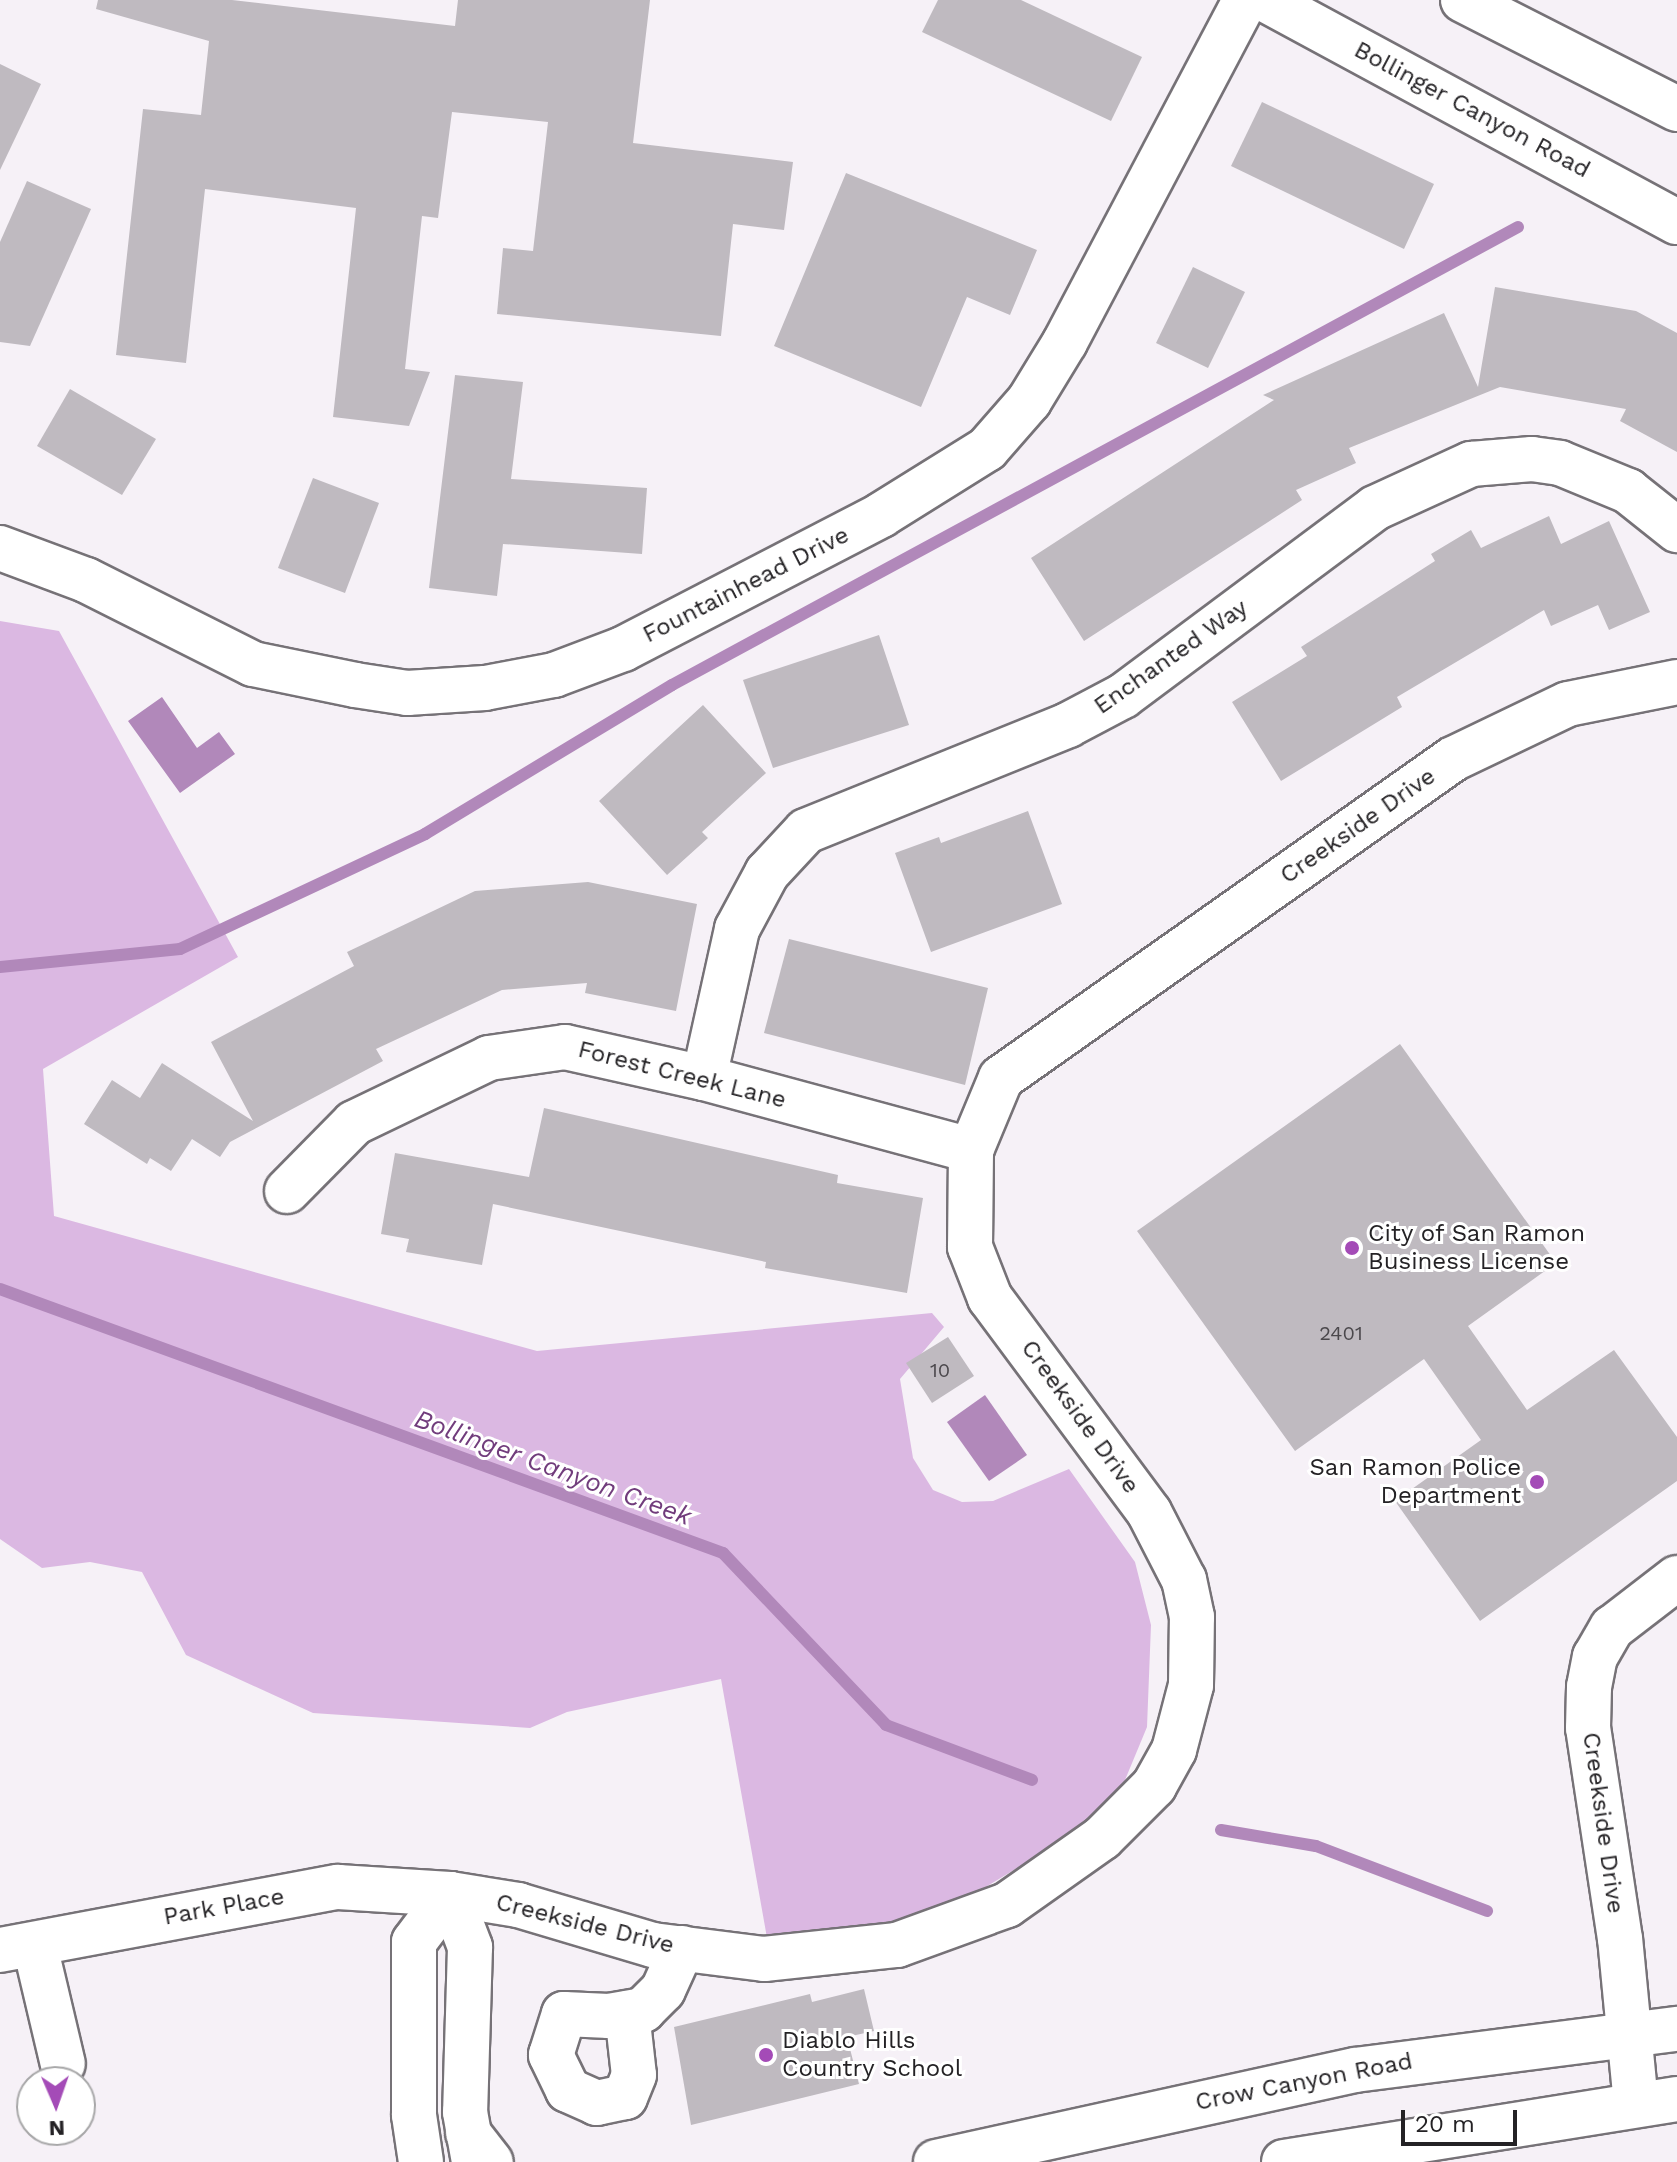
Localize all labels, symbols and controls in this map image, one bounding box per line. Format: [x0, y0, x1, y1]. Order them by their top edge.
street label: Bollinger Canyon Road [1349, 35, 1595, 185]
street label: Fountainhead Drive [638, 521, 854, 649]
street label: Enchanted Way [1089, 593, 1253, 721]
street label: Creekside Drive [1275, 762, 1441, 890]
street label: Forest Creek Lane [575, 1035, 789, 1115]
place label: City of San Ramon Business License [1368, 1220, 1587, 1276]
marker: City of San Ramon Business License [1343, 1239, 1361, 1257]
house number: 2401 [1319, 1321, 1363, 1345]
street label: Creekside Drive [1015, 1335, 1145, 1499]
house number: 10 [930, 1358, 950, 1382]
water label: Bollinger Canyon Creek [410, 1403, 696, 1533]
place label: San Ramon Police Department [1310, 1454, 1521, 1510]
marker: San Ramon Police Department [1528, 1473, 1546, 1491]
street label: Creekside Drive [1576, 1731, 1630, 1915]
street label: Park Place [161, 1882, 287, 1932]
street label: Creekside Drive [493, 1888, 677, 1960]
place label: Diablo Hills Country School [782, 2027, 963, 2083]
marker: Diablo Hills Country School [757, 2046, 775, 2064]
street label: Crow Canyon Road [1193, 2047, 1415, 2117]
north arrow [16, 2066, 96, 2146]
scale bar [1405, 2094, 1521, 2144]
text: 20 m [1415, 2110, 1475, 2138]
text: N [48, 2116, 65, 2141]

